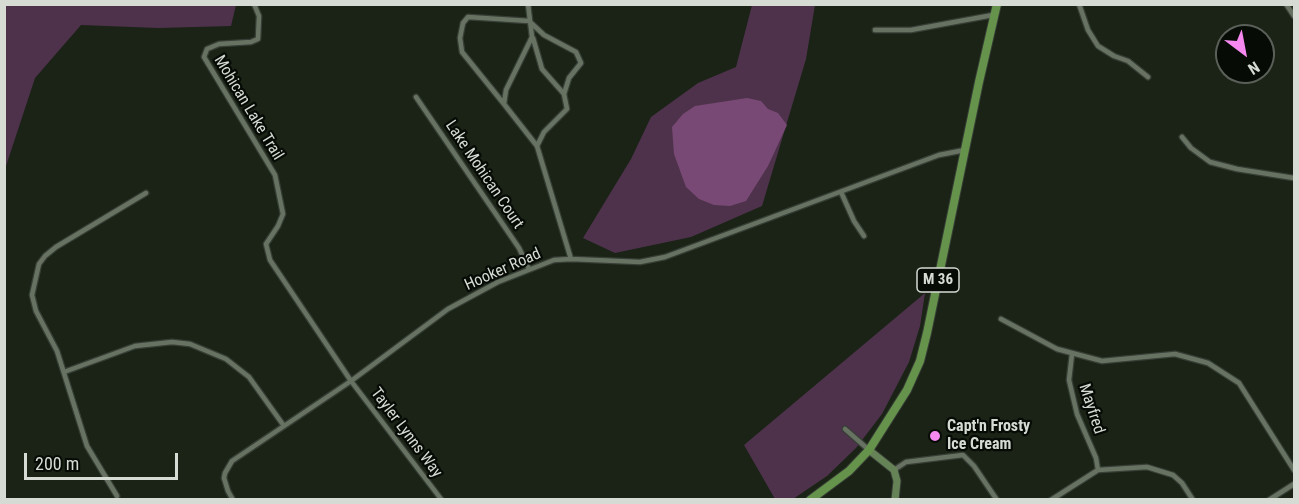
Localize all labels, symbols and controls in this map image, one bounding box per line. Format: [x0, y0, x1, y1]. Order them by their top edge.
north arrow [1215, 24, 1275, 84]
street label: Mohican Lake Trail [209, 52, 287, 164]
text: N [1245, 57, 1263, 79]
street label: Lake Mohican Court [441, 117, 527, 233]
street label: Hooker Road [462, 245, 544, 295]
road number: M 36 [917, 268, 959, 292]
street label: Mayfred [1074, 381, 1108, 437]
street label: Tayler Lynns Way [366, 384, 446, 482]
place label: Capt'n Frosty Ice Cream [947, 417, 1030, 455]
marker: Capt'n Frosty Ice Cream [928, 429, 942, 443]
scale bar [27, 441, 182, 479]
text: 200 m [35, 453, 79, 474]

